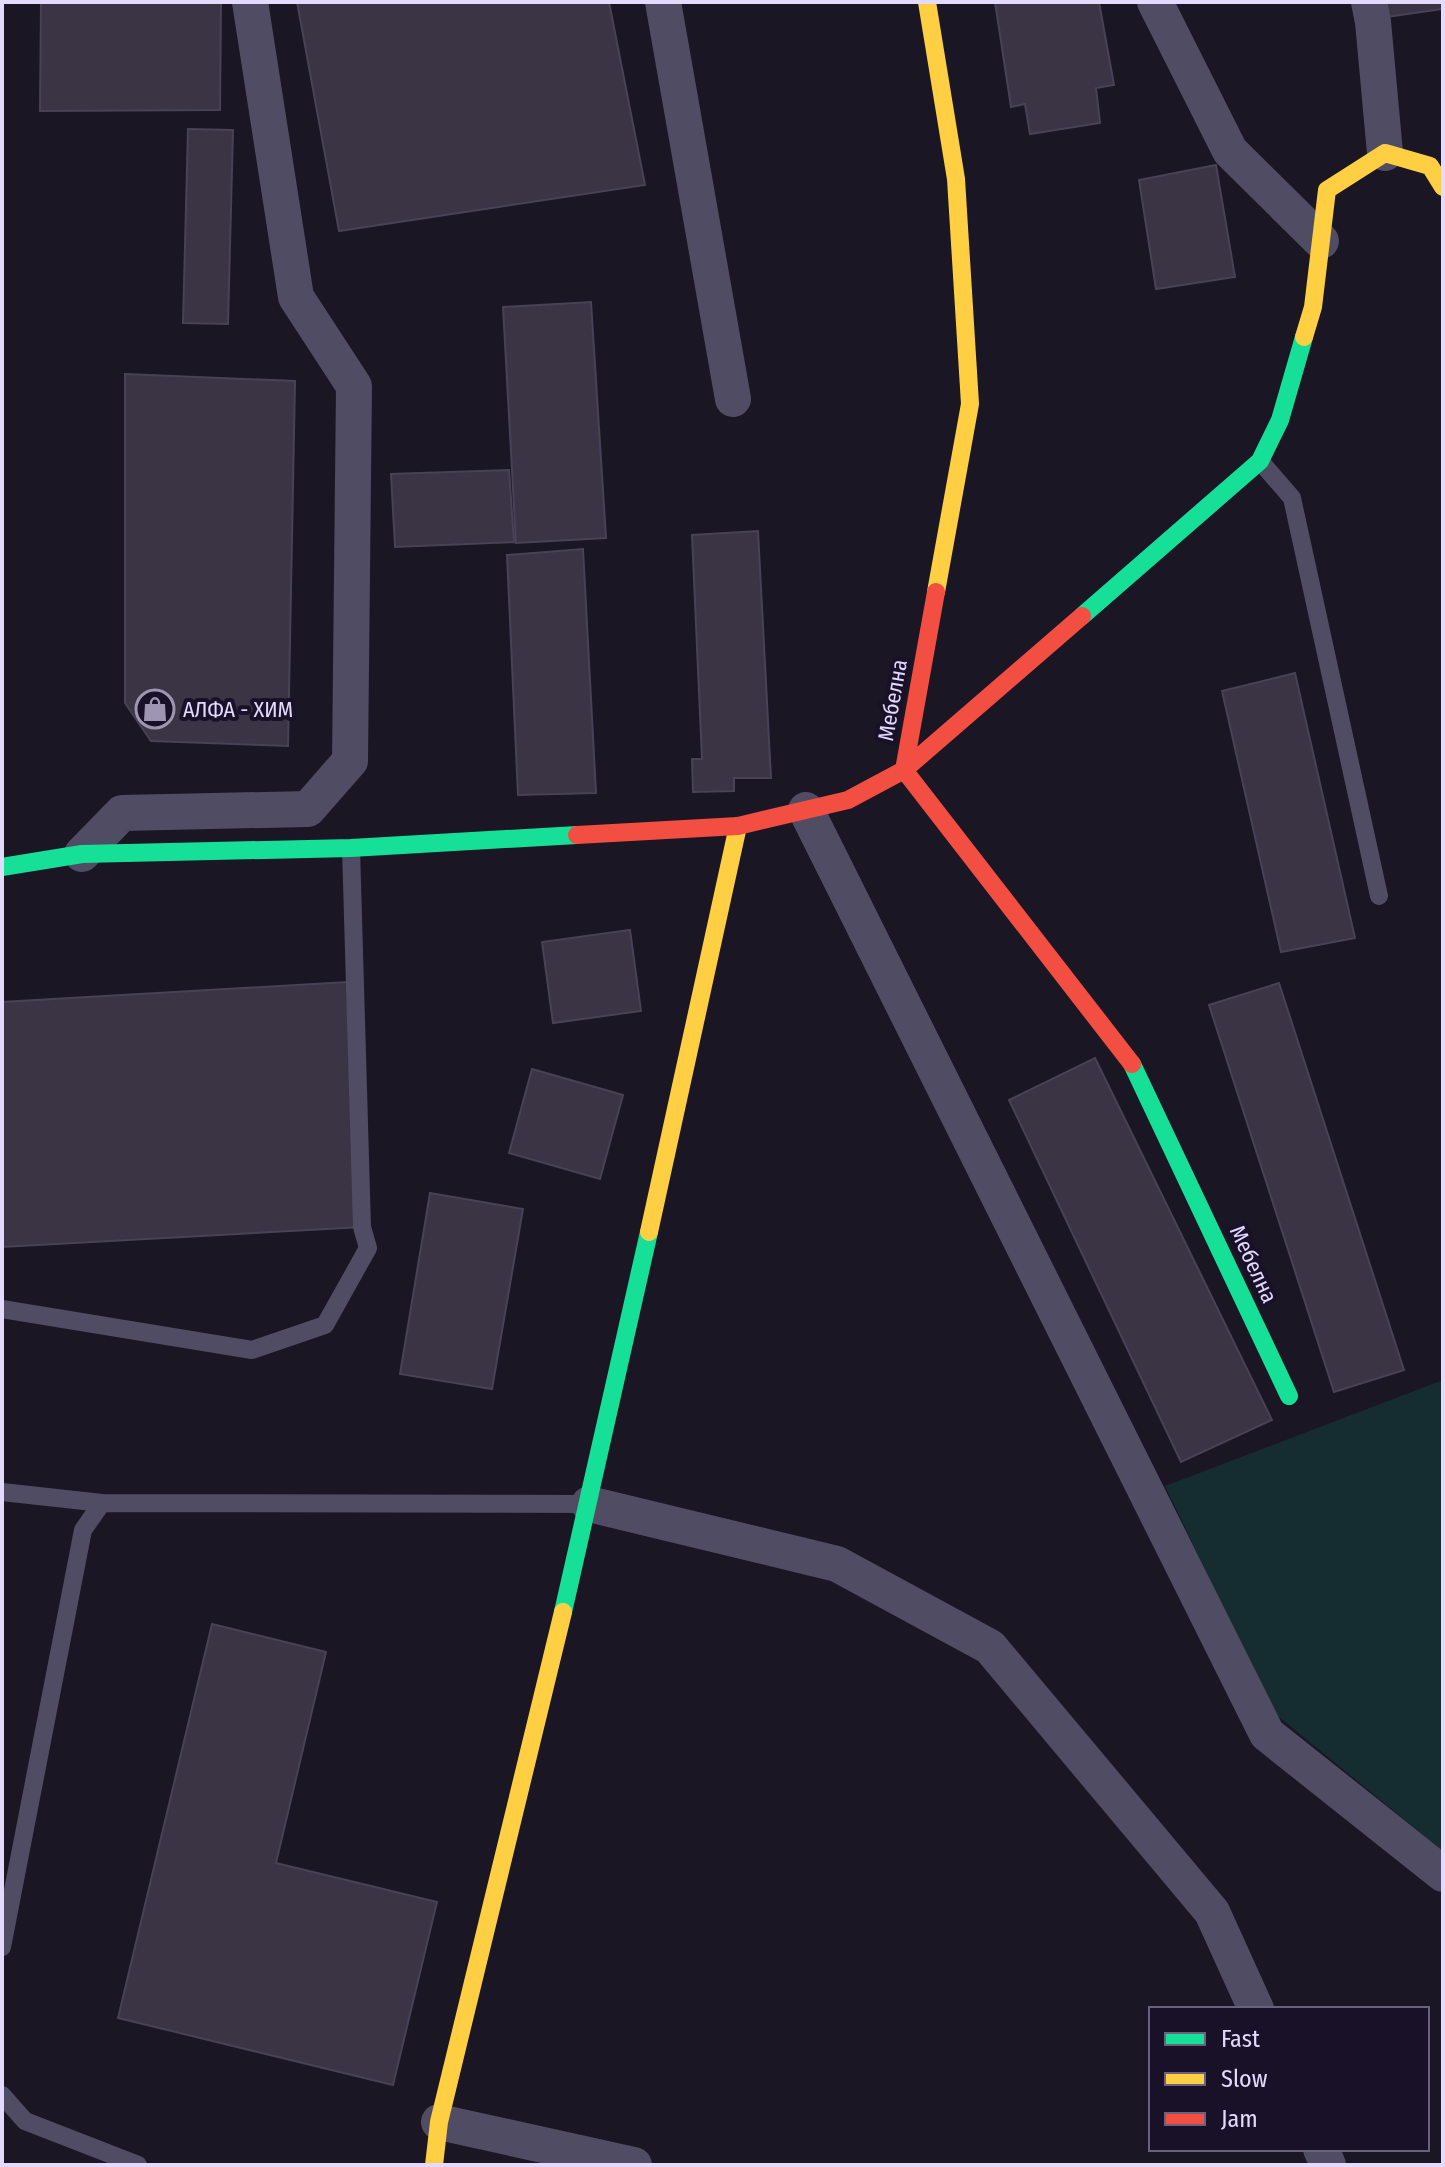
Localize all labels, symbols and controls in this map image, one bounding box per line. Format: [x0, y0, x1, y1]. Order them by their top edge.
street label: Мебелна [872, 657, 913, 743]
shop icon: АЛФА - ХИМ [134, 688, 176, 730]
place label: АЛФА - ХИМ [183, 696, 293, 723]
street label: Мебелна [1224, 1221, 1283, 1307]
legend [1149, 2007, 1429, 2151]
text: Fast [1221, 2025, 1260, 2053]
text: Slow [1221, 2065, 1268, 2093]
text: Jam [1221, 2105, 1258, 2133]

